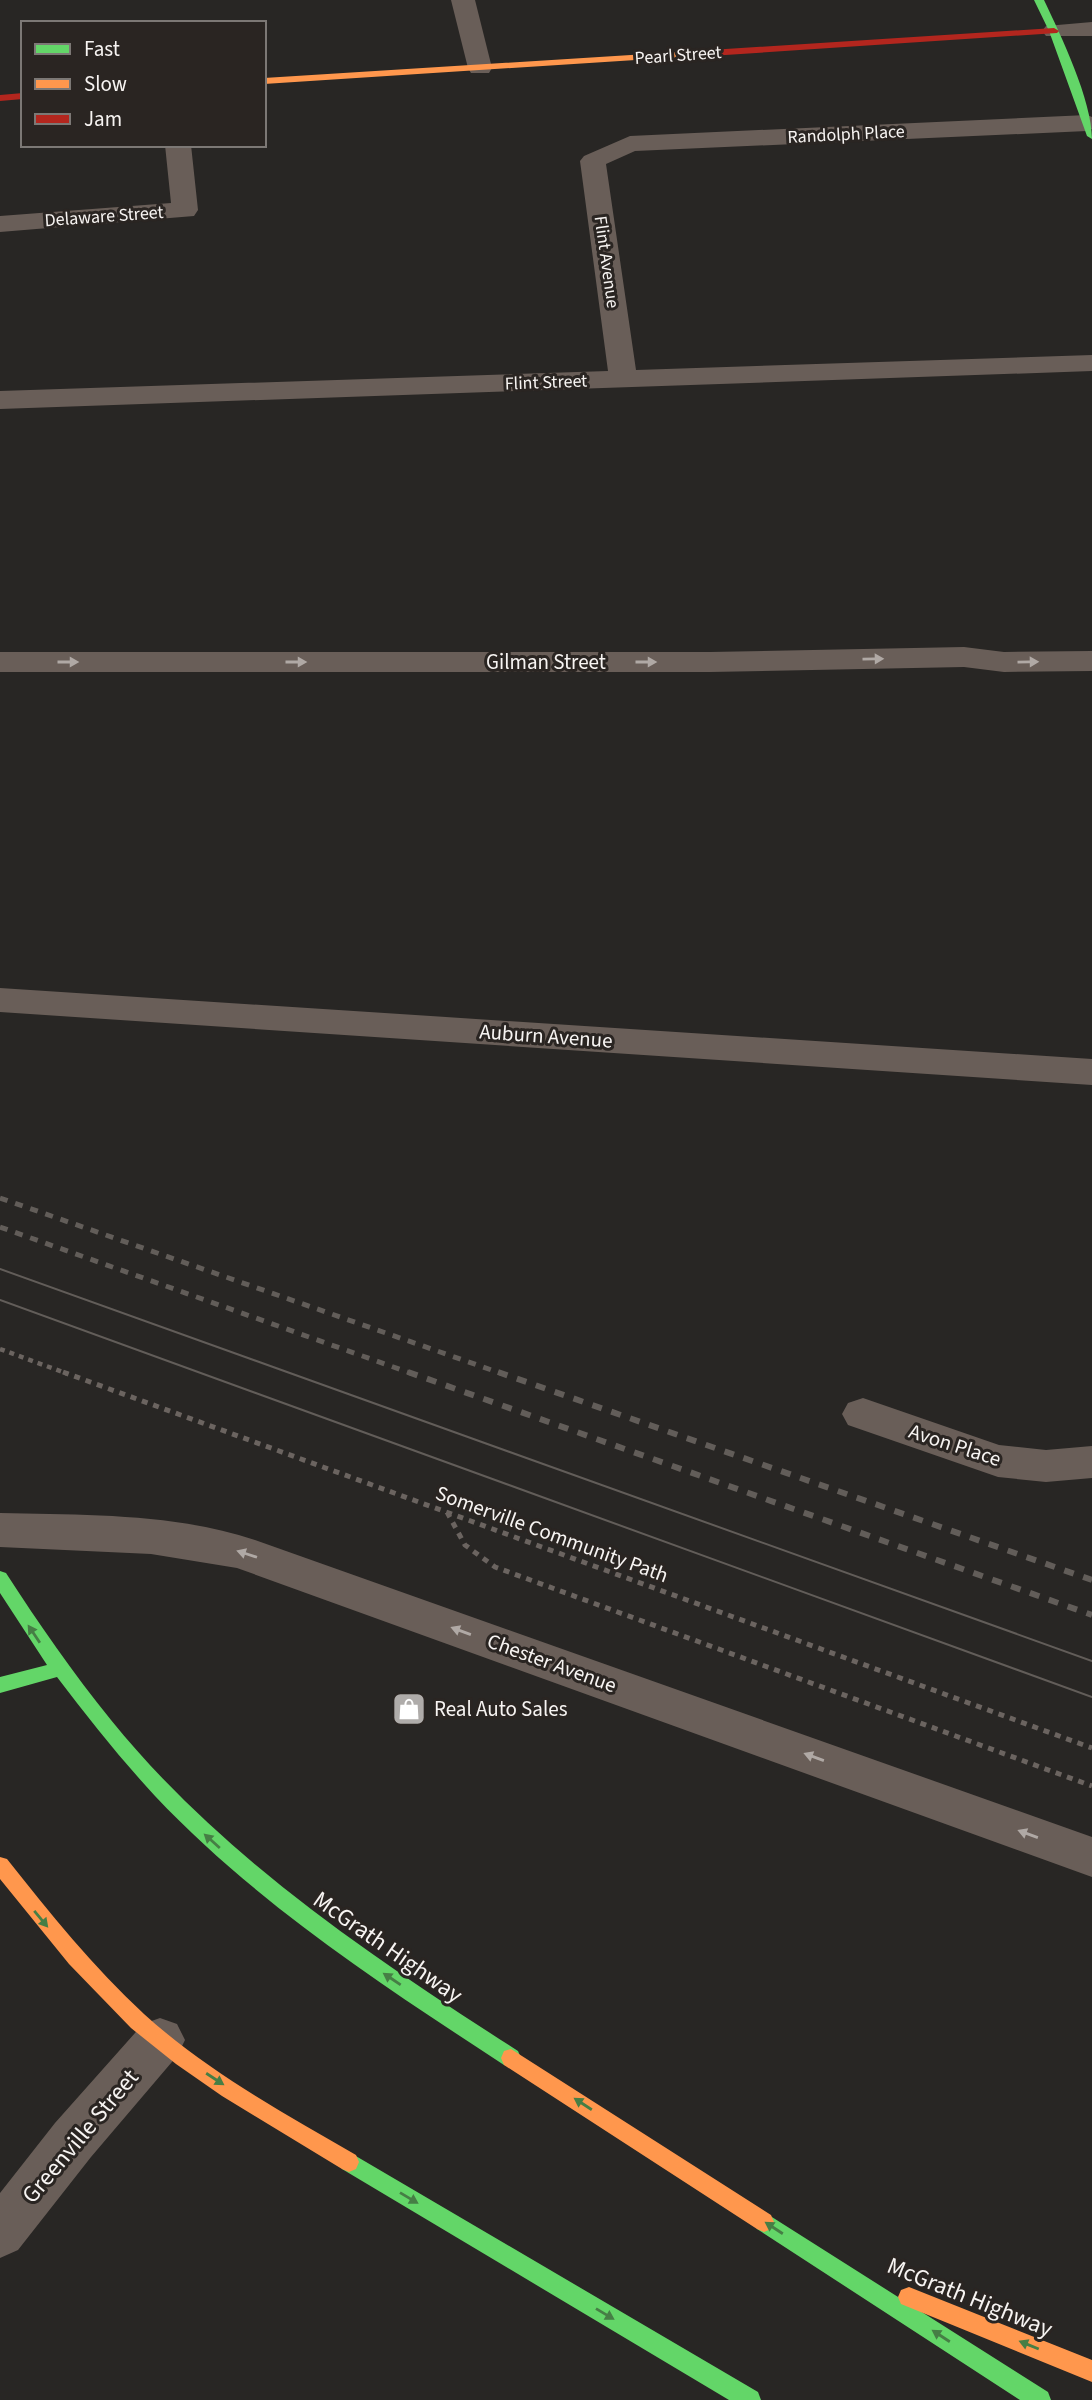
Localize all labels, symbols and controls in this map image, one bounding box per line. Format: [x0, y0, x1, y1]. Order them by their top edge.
legend [21, 21, 266, 147]
text: Fast [84, 34, 120, 64]
street label: Pearl Street [634, 40, 722, 71]
text: Slow [84, 69, 127, 99]
text: Jam [84, 104, 122, 134]
street label: Randolph Place [787, 119, 905, 150]
street label: Delaware Street [44, 200, 164, 233]
street label: Flint Avenue [588, 214, 625, 310]
street label: Flint Street [504, 369, 588, 396]
street label: Gilman Street [486, 647, 606, 677]
one-way arrow [862, 653, 884, 665]
one-way arrow [57, 656, 79, 668]
one-way arrow [285, 656, 307, 668]
one-way arrow [635, 656, 657, 668]
one-way arrow [1017, 656, 1039, 667]
street label: Auburn Avenue [478, 1016, 614, 1056]
street label: Avon Place [905, 1416, 1005, 1474]
street label: Somerville Community Path [431, 1478, 673, 1590]
one-way arrow [236, 1548, 257, 1559]
one-way arrow [28, 1624, 41, 1644]
one-way arrow [451, 1625, 472, 1636]
street label: Chester Avenue [483, 1626, 621, 1700]
shop icon: Real Auto Sales [390, 1690, 428, 1728]
place label: Real Auto Sales [434, 1694, 568, 1724]
one-way arrow [803, 1751, 824, 1762]
one-way arrow [1017, 1828, 1038, 1839]
one-way arrow [203, 1833, 221, 1849]
street label: McGrath Highway [306, 1883, 470, 2012]
one-way arrow [33, 1911, 48, 1928]
one-way arrow [383, 1973, 402, 1986]
street label: Greenville Street [14, 2061, 147, 2211]
one-way arrow [206, 2073, 225, 2086]
one-way arrow [573, 2098, 592, 2111]
one-way arrow [400, 2192, 419, 2204]
one-way arrow [764, 2222, 783, 2235]
street label: McGrath Highway [882, 2248, 1058, 2347]
one-way arrow [596, 2308, 615, 2320]
one-way arrow [932, 2330, 951, 2343]
one-way arrow [1018, 2340, 1039, 2351]

